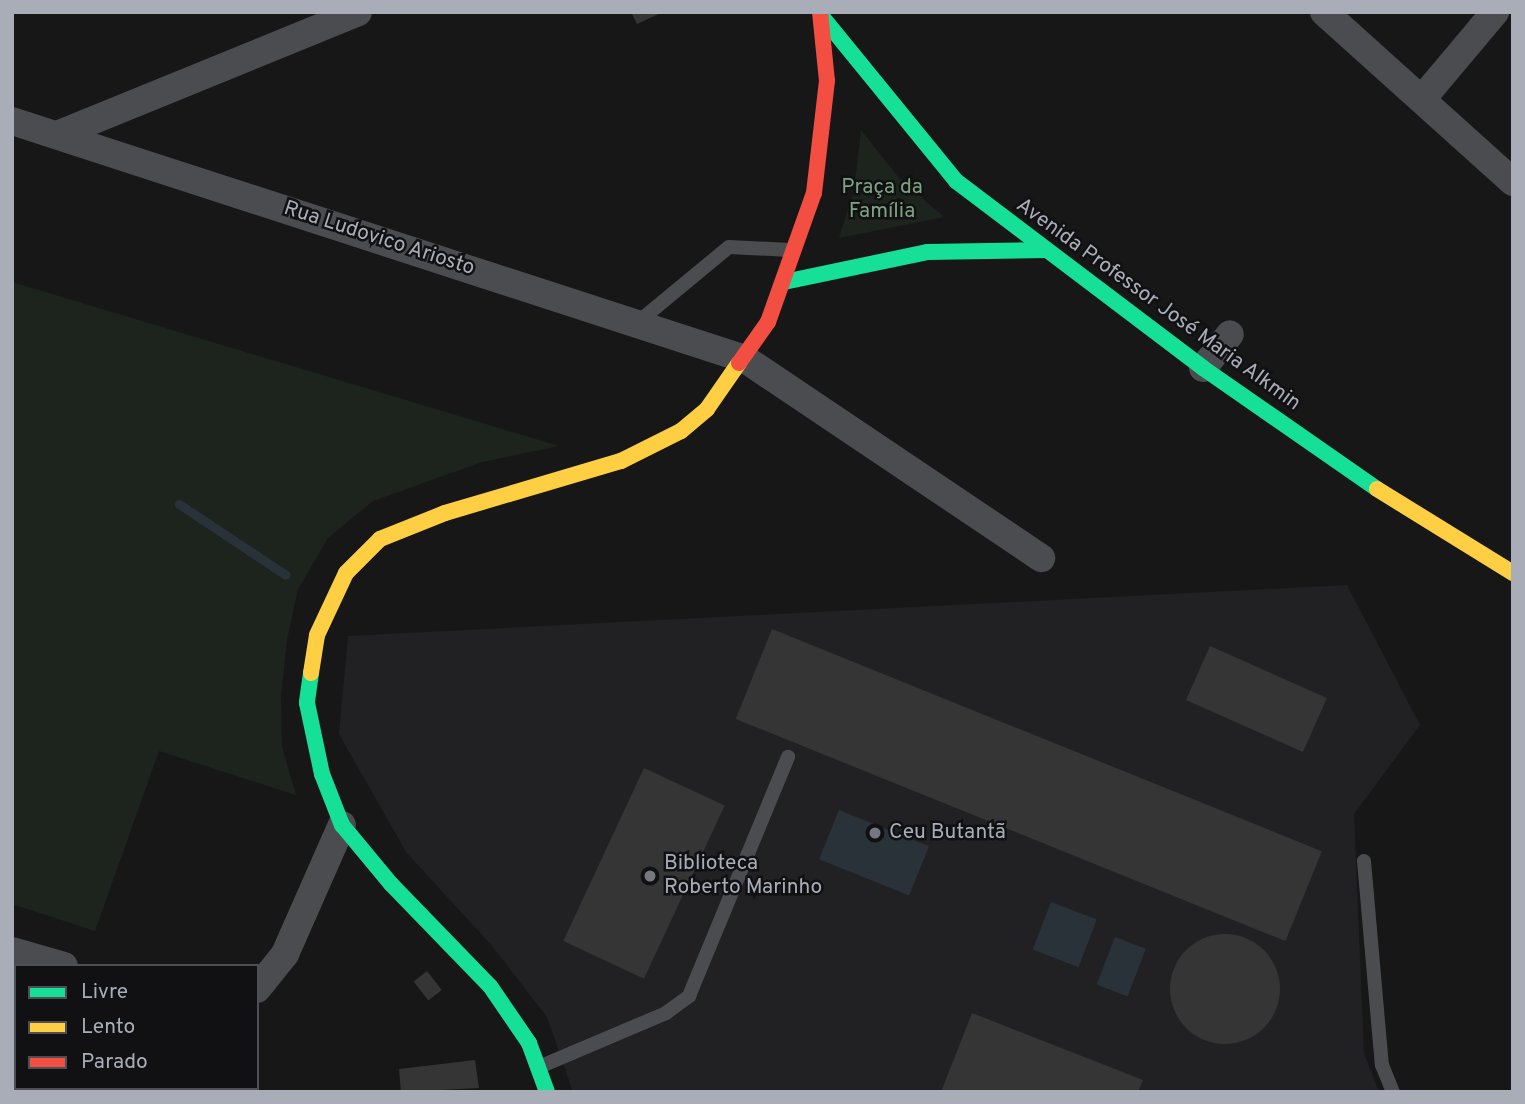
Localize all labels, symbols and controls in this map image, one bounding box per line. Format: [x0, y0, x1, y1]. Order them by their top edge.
park label: Praça da Família [841, 175, 923, 225]
street label: Avenida Professor José Maria Alkmin [1011, 193, 1305, 417]
street label: Rua Ludovico Ariosto [280, 196, 478, 282]
place label: Ceu Butantã [889, 820, 1006, 846]
marker: Ceu Butantã [867, 825, 883, 841]
place label: Biblioteca Roberto Marinho [664, 851, 822, 901]
marker: Biblioteca Roberto Marinho [642, 868, 658, 884]
legend [14, 964, 259, 1090]
text: Livre [81, 979, 128, 1006]
text: Lento [81, 1014, 135, 1041]
text: Parado [81, 1049, 148, 1076]

